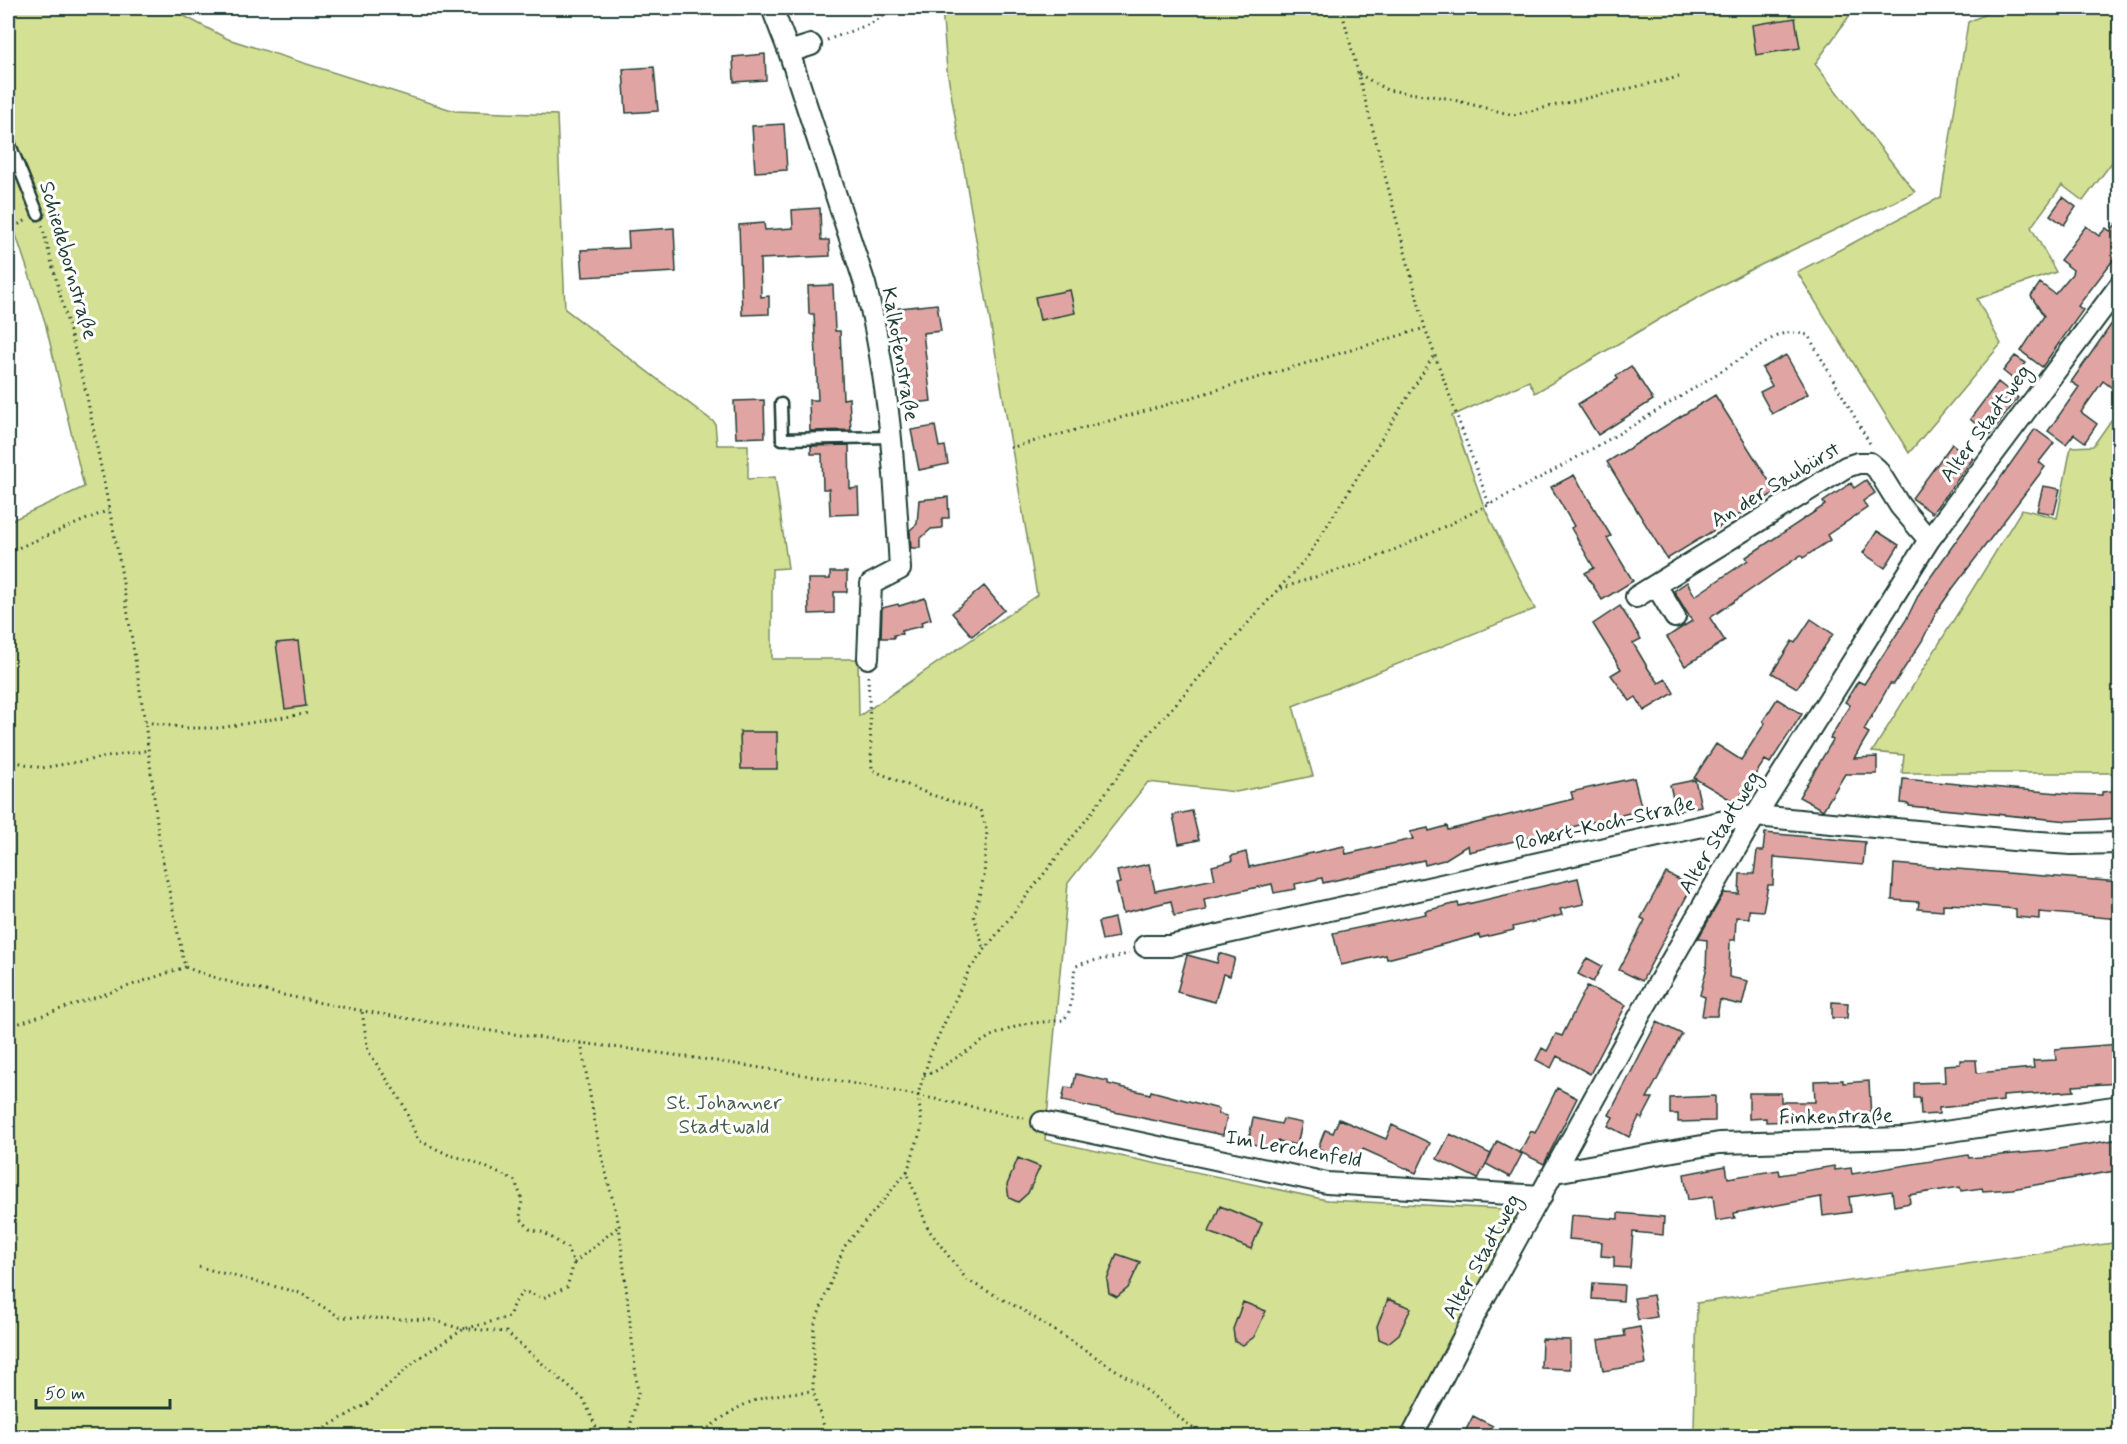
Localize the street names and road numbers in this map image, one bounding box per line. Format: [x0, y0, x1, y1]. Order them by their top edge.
street label: Schiedebornstraße [32, 178, 104, 343]
street label: Kalkofenstraße [874, 285, 926, 423]
street label: Alter Stadtweg [1934, 359, 2039, 489]
street label: An der Saubürst [1706, 435, 1846, 534]
street label: Alter Stadtweg [1672, 766, 1768, 900]
street label: Robert-Koch-Straße [1513, 790, 1698, 858]
street label: Finkenstraße [1779, 1102, 1893, 1132]
street label: Im Lerchenfeld [1224, 1123, 1364, 1175]
street label: Alter Stadtweg [1436, 1189, 1529, 1324]

